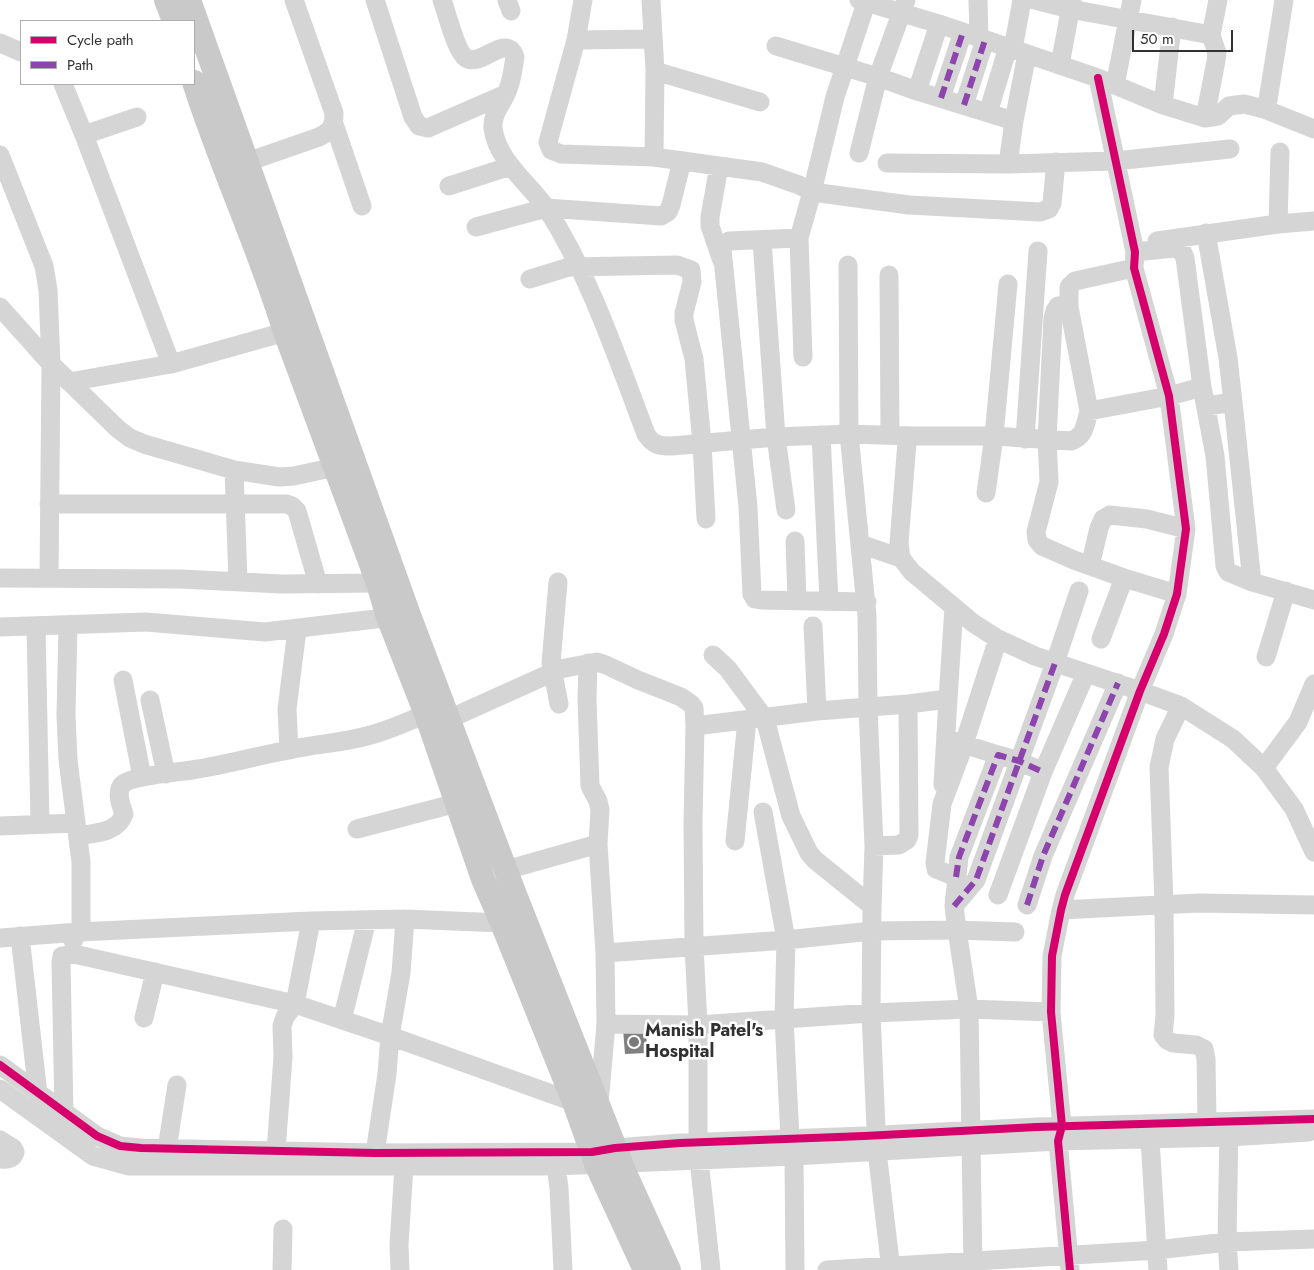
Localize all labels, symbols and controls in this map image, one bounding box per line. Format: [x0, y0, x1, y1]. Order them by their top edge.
legend [20, 20, 195, 85]
scale bar [1134, 20, 1235, 52]
text: 50 m [1140, 28, 1174, 50]
text: Cycle path [67, 29, 134, 51]
text: Path [67, 54, 93, 76]
place label: Manish Patel's Hospital [645, 1021, 763, 1064]
marker: Manish Patel's Hospital [627, 1035, 641, 1049]

